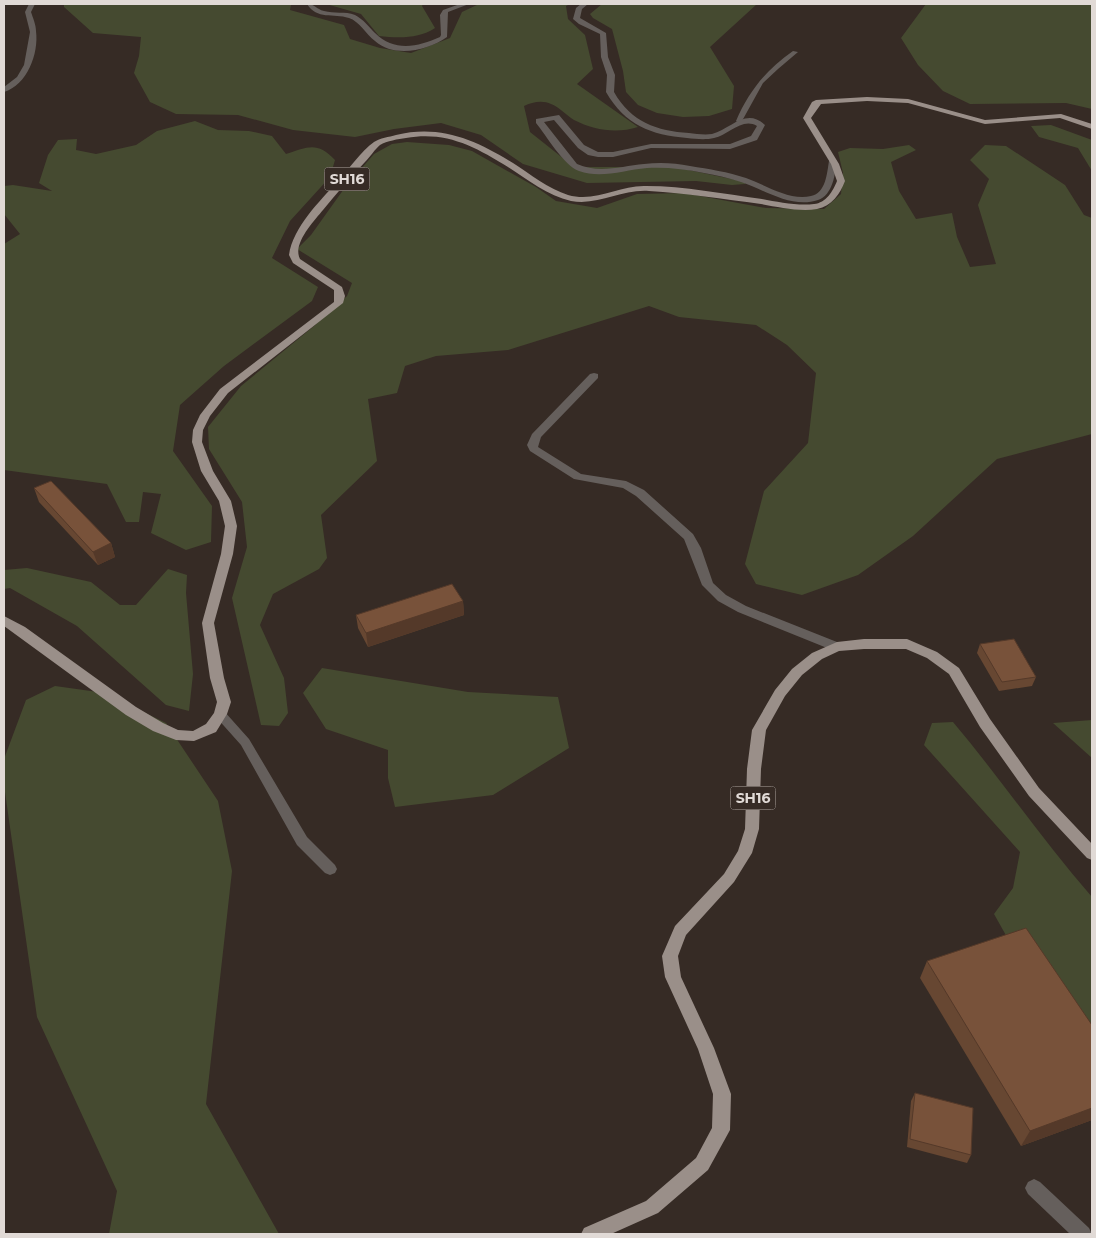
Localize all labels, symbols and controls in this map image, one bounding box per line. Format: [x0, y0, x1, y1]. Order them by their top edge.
road number: SH16 [324, 168, 370, 190]
road number: SH16 [730, 786, 776, 810]

